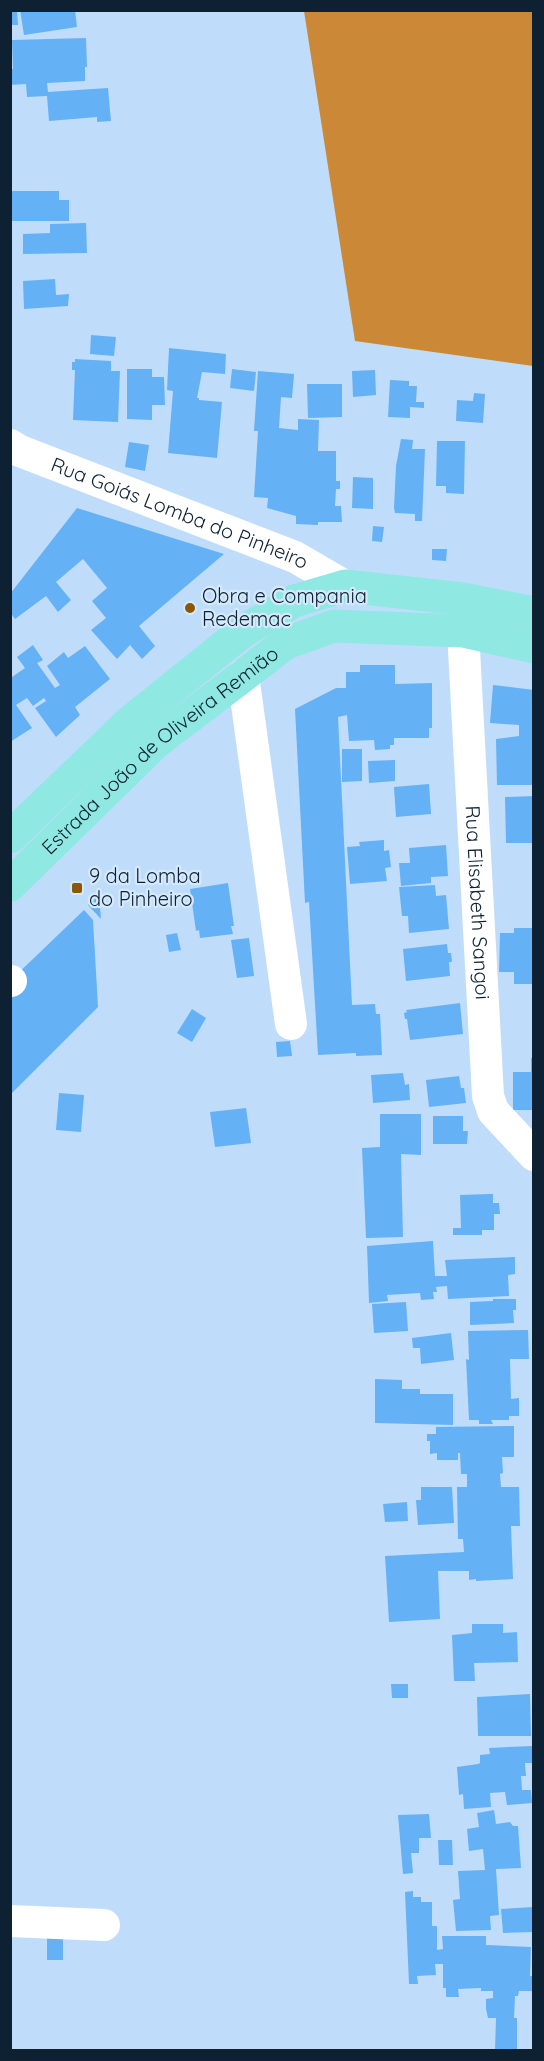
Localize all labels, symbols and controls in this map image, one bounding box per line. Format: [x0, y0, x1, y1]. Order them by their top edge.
street label: Rua Goiás Lomba do Pinheiro [48, 451, 313, 574]
place label: Obra e Compania Redemac [202, 583, 367, 631]
marker: Obra e Compania Redemac [183, 601, 197, 615]
street label: Estrada João de Oliveira Remião [36, 640, 283, 859]
street label: Rua Elisabeth Sangoi [460, 805, 496, 1000]
place label: 9 da Lomba do Pinheiro [89, 863, 201, 911]
marker: 9 da Lomba do Pinheiro [70, 881, 84, 895]

